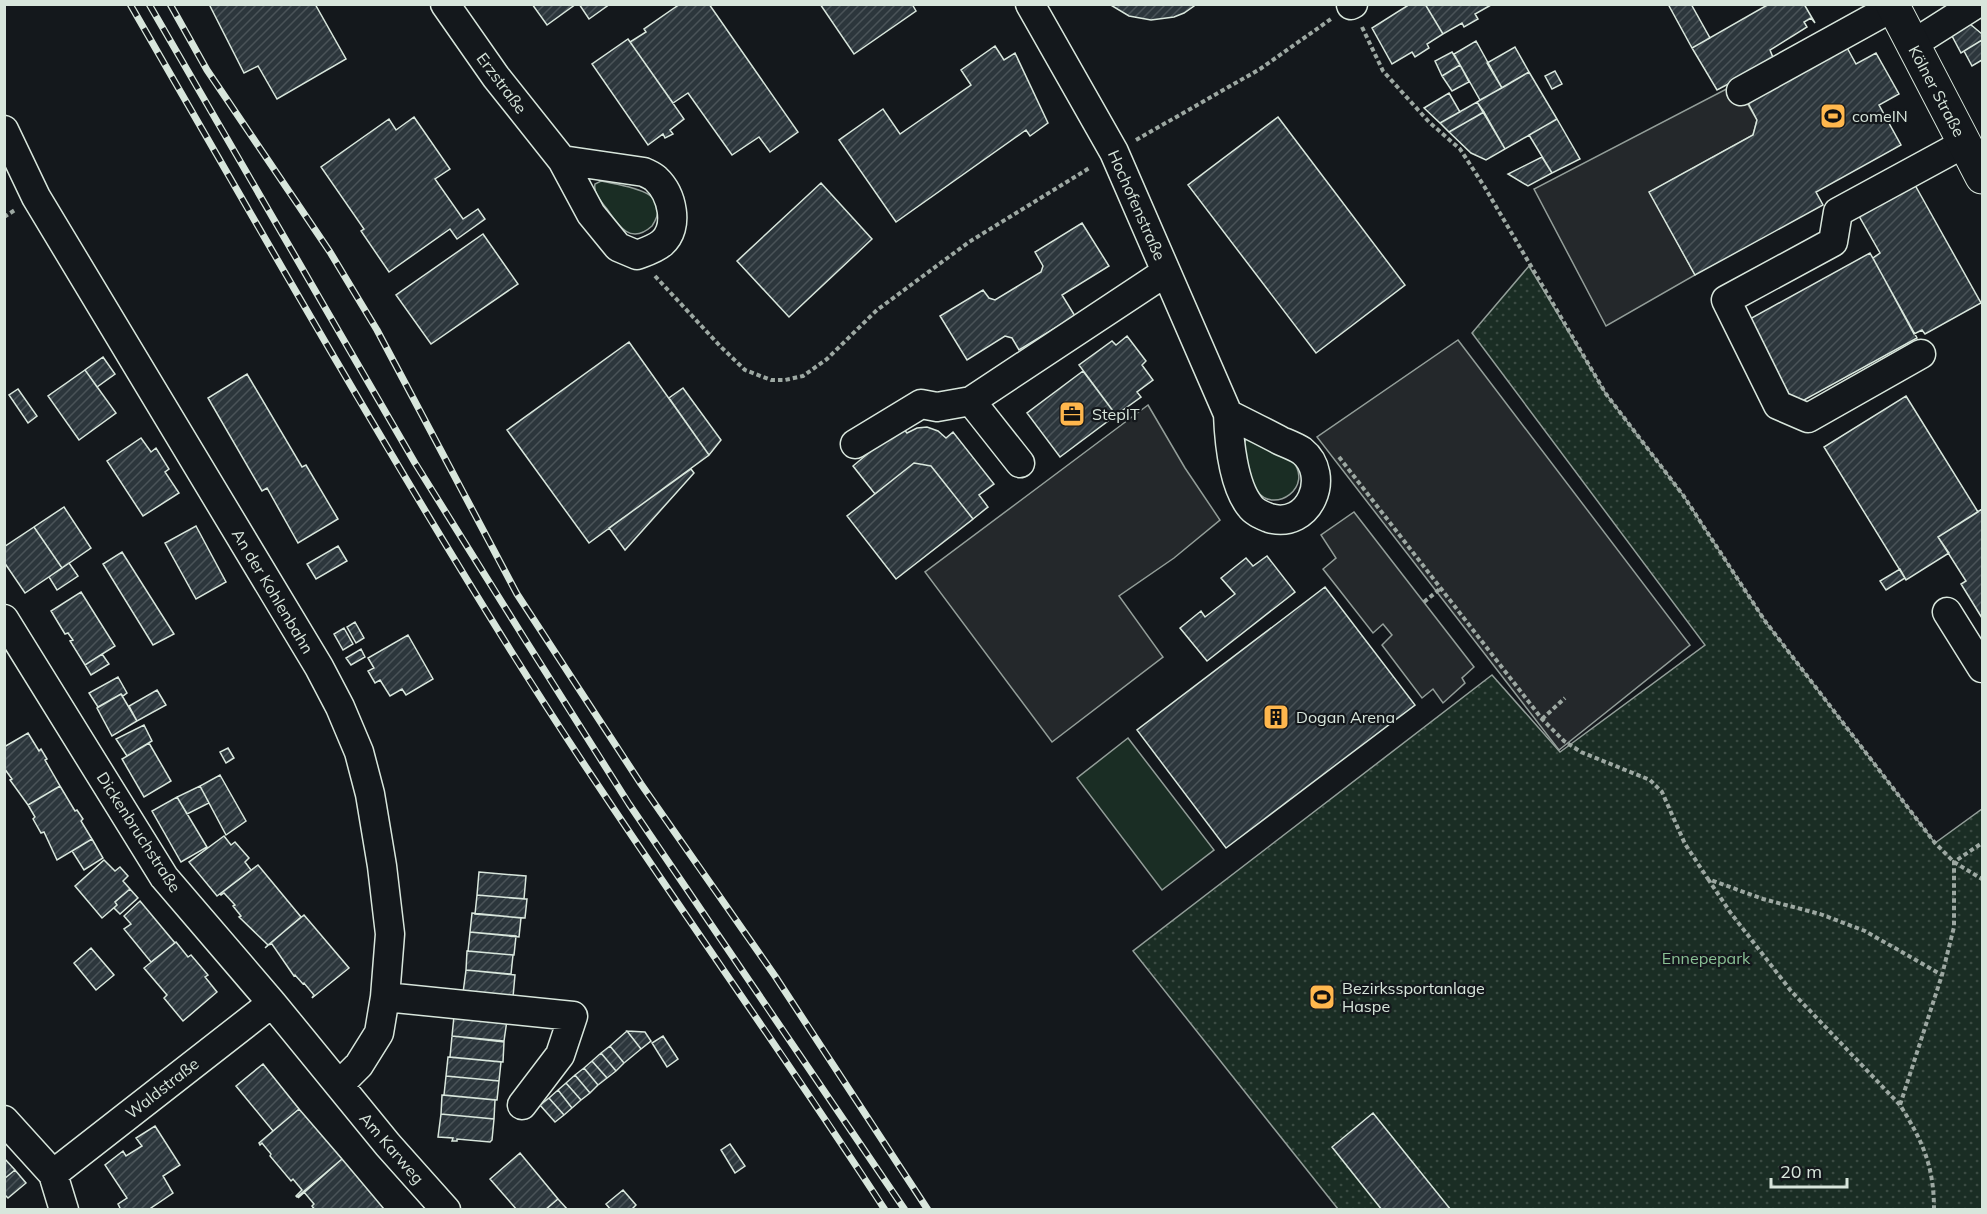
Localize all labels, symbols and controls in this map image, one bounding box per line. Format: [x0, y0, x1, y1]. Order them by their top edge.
street label: Kölner Straße [1905, 42, 1969, 140]
street label: Erzstraße [473, 49, 531, 117]
sports icon: comeIN [1818, 101, 1848, 131]
place label: comeIN [1852, 106, 1908, 126]
street label: Hochofenstraße [1104, 147, 1170, 263]
office icon: StepIT [1057, 399, 1087, 429]
place label: StepIT [1092, 404, 1140, 424]
street label: An der Kohlenbahn [228, 525, 318, 657]
building icon: Dogan Arena [1261, 702, 1291, 732]
place label: Dogan Arena [1296, 707, 1395, 727]
street label: Dickenbruchstraße [93, 768, 185, 896]
park label: Ennepepark [1662, 948, 1751, 968]
place label: Bezirkssportanlage Haspe [1342, 978, 1485, 1016]
sports icon: Bezirkssportanlage Haspe [1307, 982, 1337, 1012]
street label: Waldstraße [121, 1053, 203, 1123]
street label: Am Karweg [356, 1108, 428, 1188]
scale bar [1771, 1151, 1848, 1189]
text: 20 m [1780, 1160, 1822, 1183]

